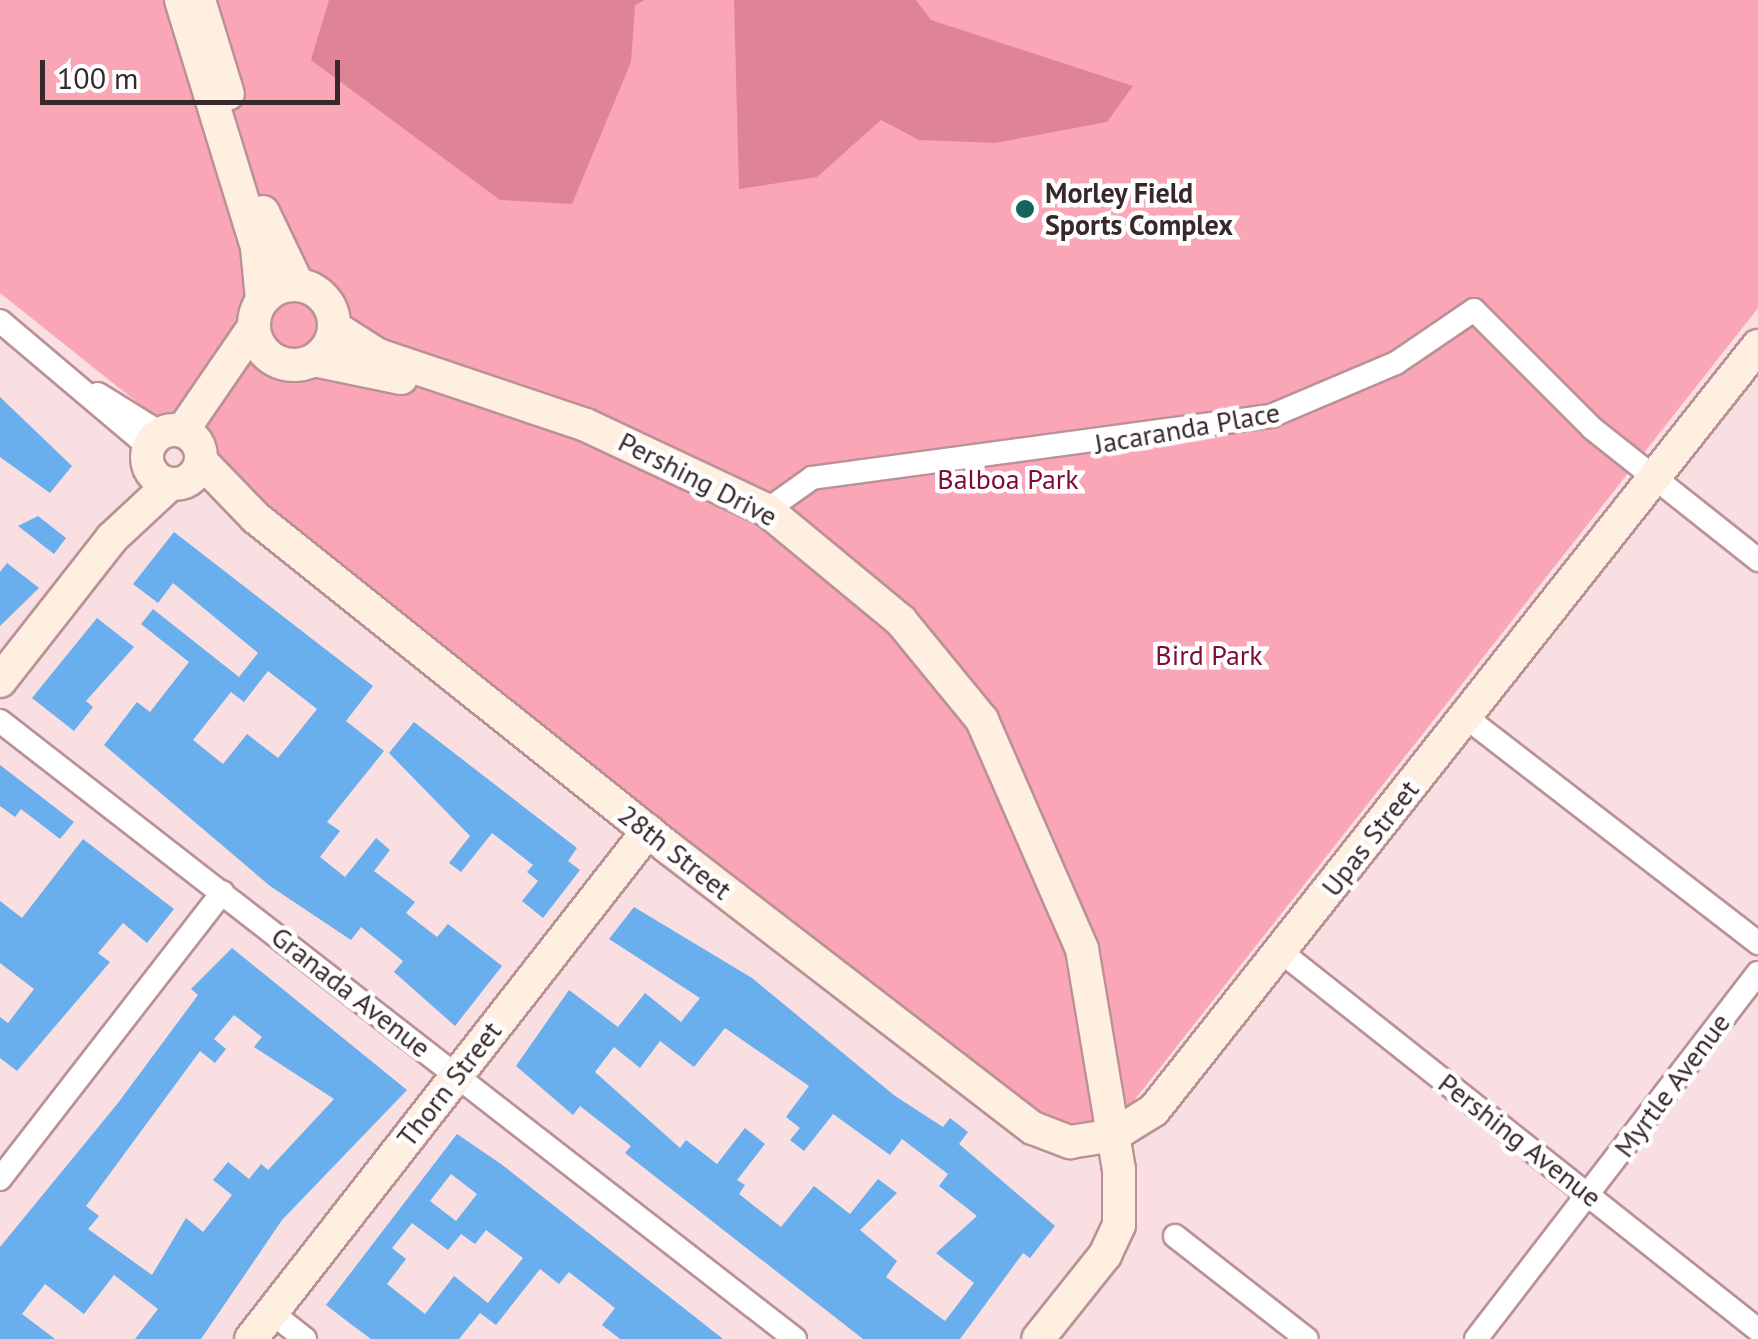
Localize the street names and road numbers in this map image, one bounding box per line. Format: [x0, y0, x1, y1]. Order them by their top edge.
street label: Jacaranda Place [1092, 395, 1282, 461]
street label: Pershing Drive [613, 425, 783, 533]
street label: Upas Street [1314, 773, 1426, 903]
street label: 28th Street [612, 797, 738, 907]
street label: Granada Avenue [264, 919, 438, 1065]
street label: Myrtle Avenue [1607, 1006, 1737, 1164]
street label: Thorn Street [390, 1015, 508, 1153]
street label: Pershing Avenue [1432, 1066, 1608, 1214]

